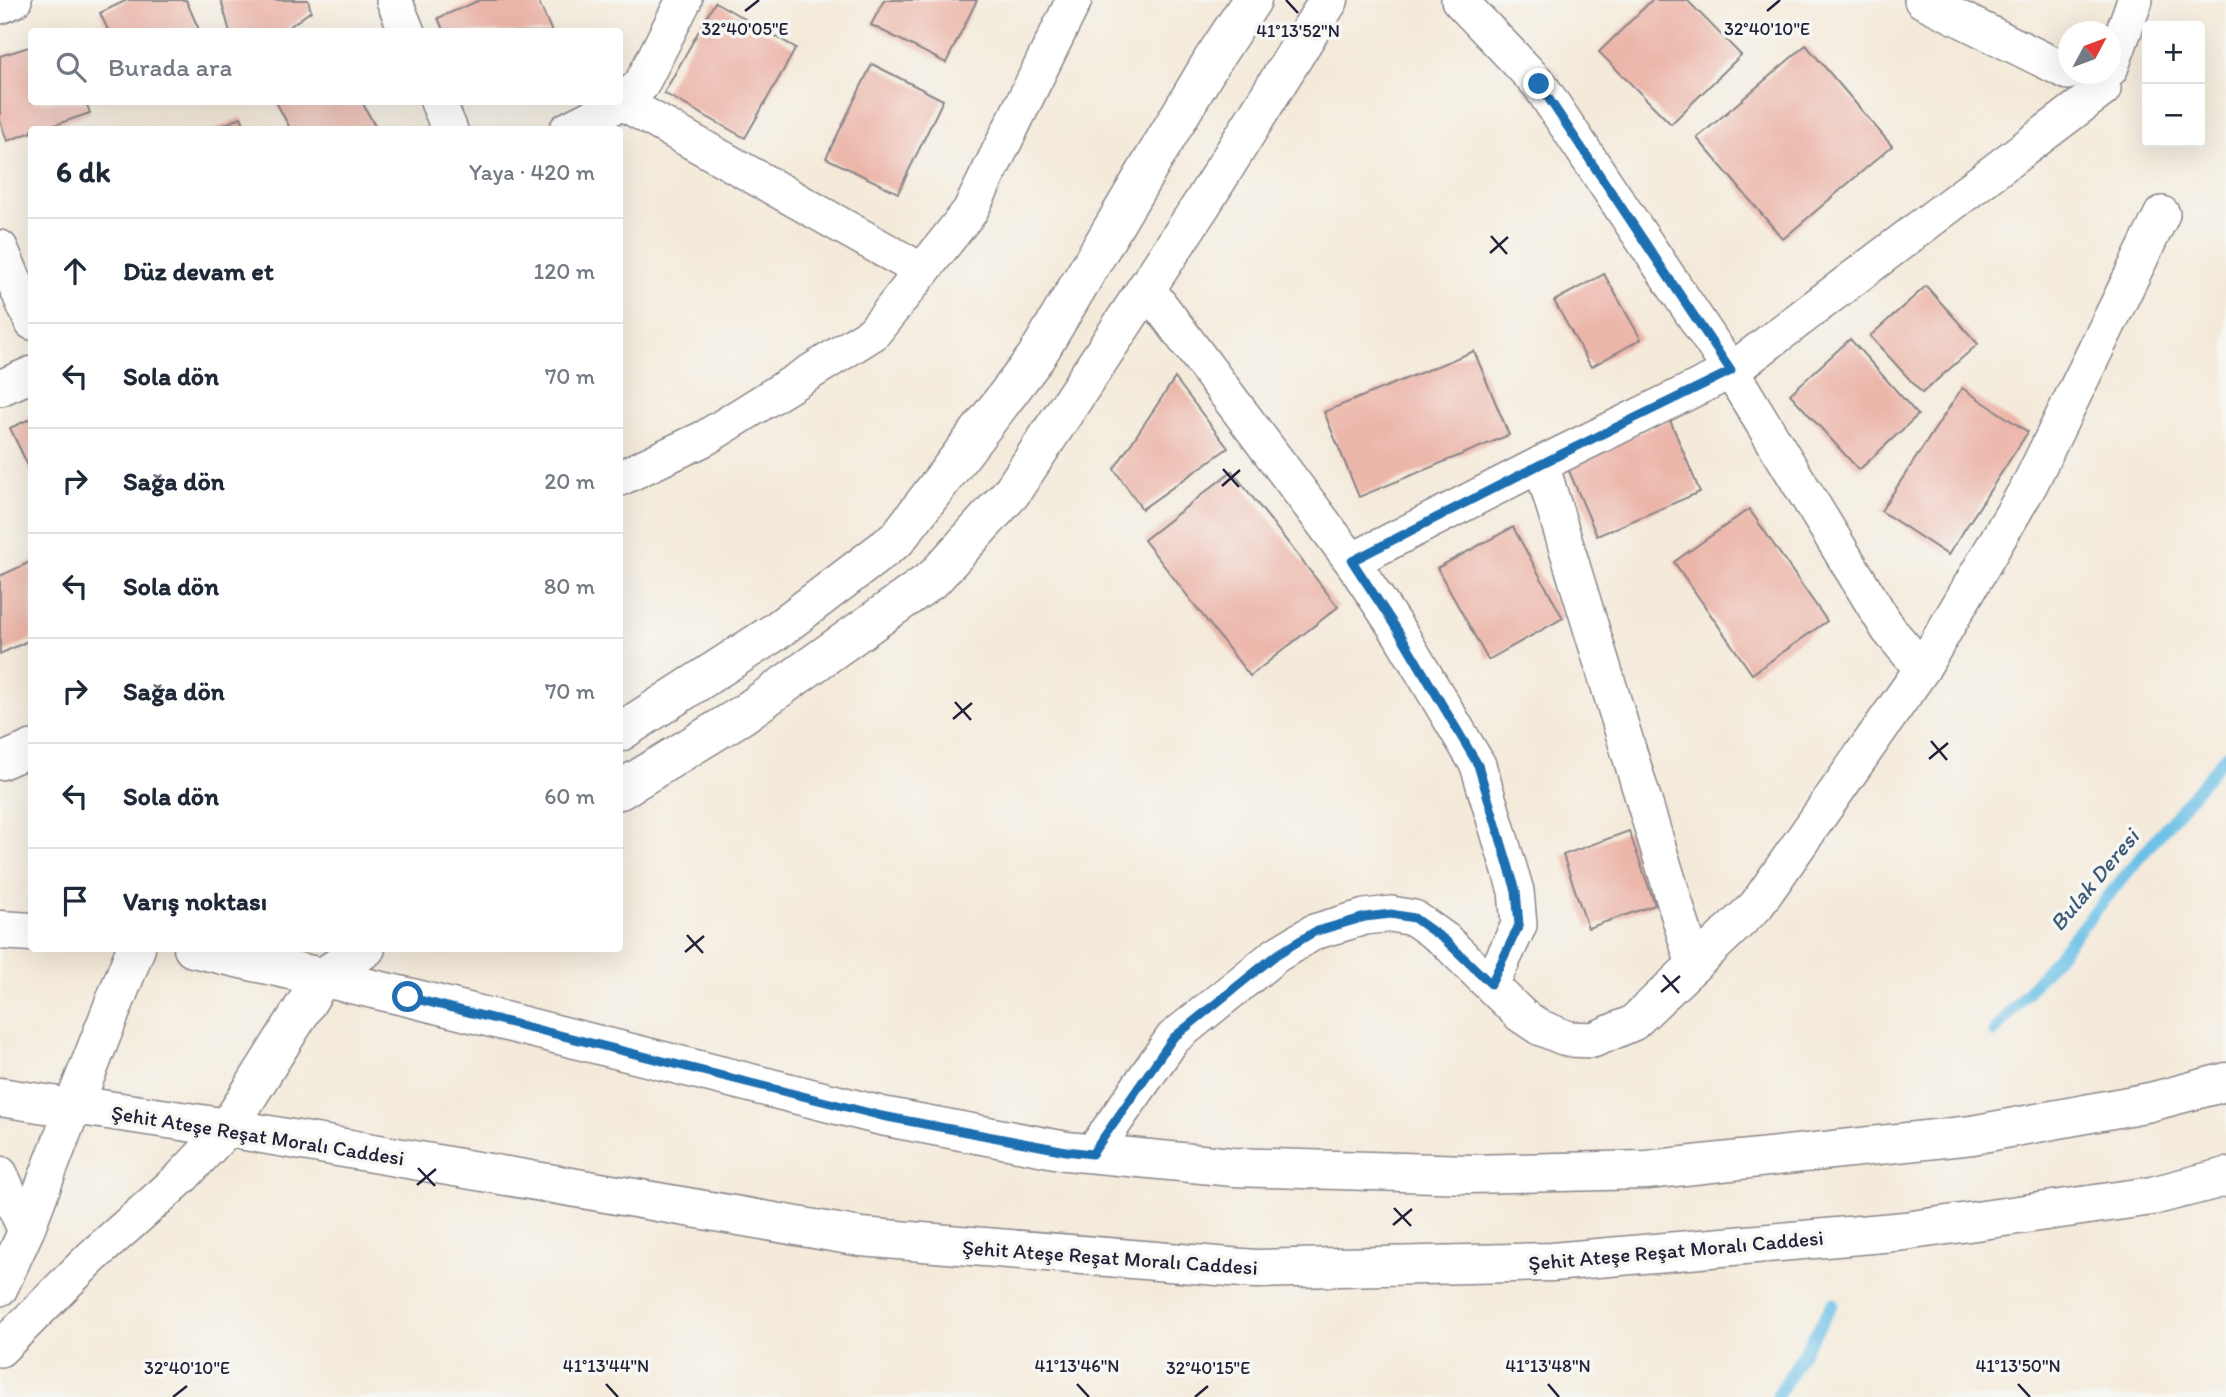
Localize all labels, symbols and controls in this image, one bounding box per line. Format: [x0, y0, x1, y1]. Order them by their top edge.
text: 32°40'05"E [702, 18, 789, 40]
text: 32°40'10"E [1724, 18, 1810, 40]
text: 41°13'52"N [1256, 20, 1340, 42]
north arrow [2058, 21, 2121, 84]
map controls [2142, 21, 2205, 147]
button: + [2142, 21, 2205, 84]
search box [28, 28, 623, 105]
icon: search [52, 48, 90, 86]
text: Burada ara [108, 51, 232, 83]
route end [1523, 68, 1554, 99]
button: − [2142, 84, 2205, 147]
text: 6 dk [56, 153, 110, 190]
text: Yaya · 420 m [469, 158, 595, 186]
icon: ahead [56, 252, 94, 290]
text: Düz devam et [123, 255, 274, 287]
text: 120 m [534, 257, 595, 285]
icon: left [56, 357, 94, 395]
text: Sola dön [123, 360, 219, 392]
text: 70 m [545, 362, 595, 390]
icon: right [56, 462, 94, 500]
text: Sağa dön [123, 465, 225, 497]
text: 20 m [544, 467, 595, 495]
icon: left [56, 567, 94, 605]
text: Sola dön [123, 570, 219, 602]
text: 80 m [544, 572, 595, 600]
icon: right [56, 672, 94, 710]
text: Sağa dön [123, 675, 225, 707]
text: 70 m [545, 677, 595, 705]
icon: left [56, 777, 94, 815]
text: Sola dön [123, 780, 219, 812]
text: 60 m [544, 782, 595, 810]
water label: Bulak Deresi [2043, 822, 2146, 937]
icon: arrive [56, 882, 94, 920]
text: Varış noktası [123, 885, 267, 917]
route start [392, 981, 423, 1012]
street label: Şehit Ateşe Reşat Moralı Caddesi [110, 1099, 406, 1171]
street label: Şehit Ateşe Reşat Moralı Caddesi [1527, 1225, 1825, 1275]
street label: Şehit Ateşe Reşat Moralı Caddesi [961, 1234, 1259, 1280]
text: 41°13'44"N [563, 1355, 649, 1377]
text: 41°13'46"N [1034, 1355, 1120, 1377]
text: 41°13'48"N [1505, 1355, 1591, 1377]
text: 41°13'50"N [1975, 1355, 2061, 1377]
text: 32°40'10"E [144, 1357, 230, 1379]
text: 32°40'15"E [1166, 1357, 1250, 1379]

